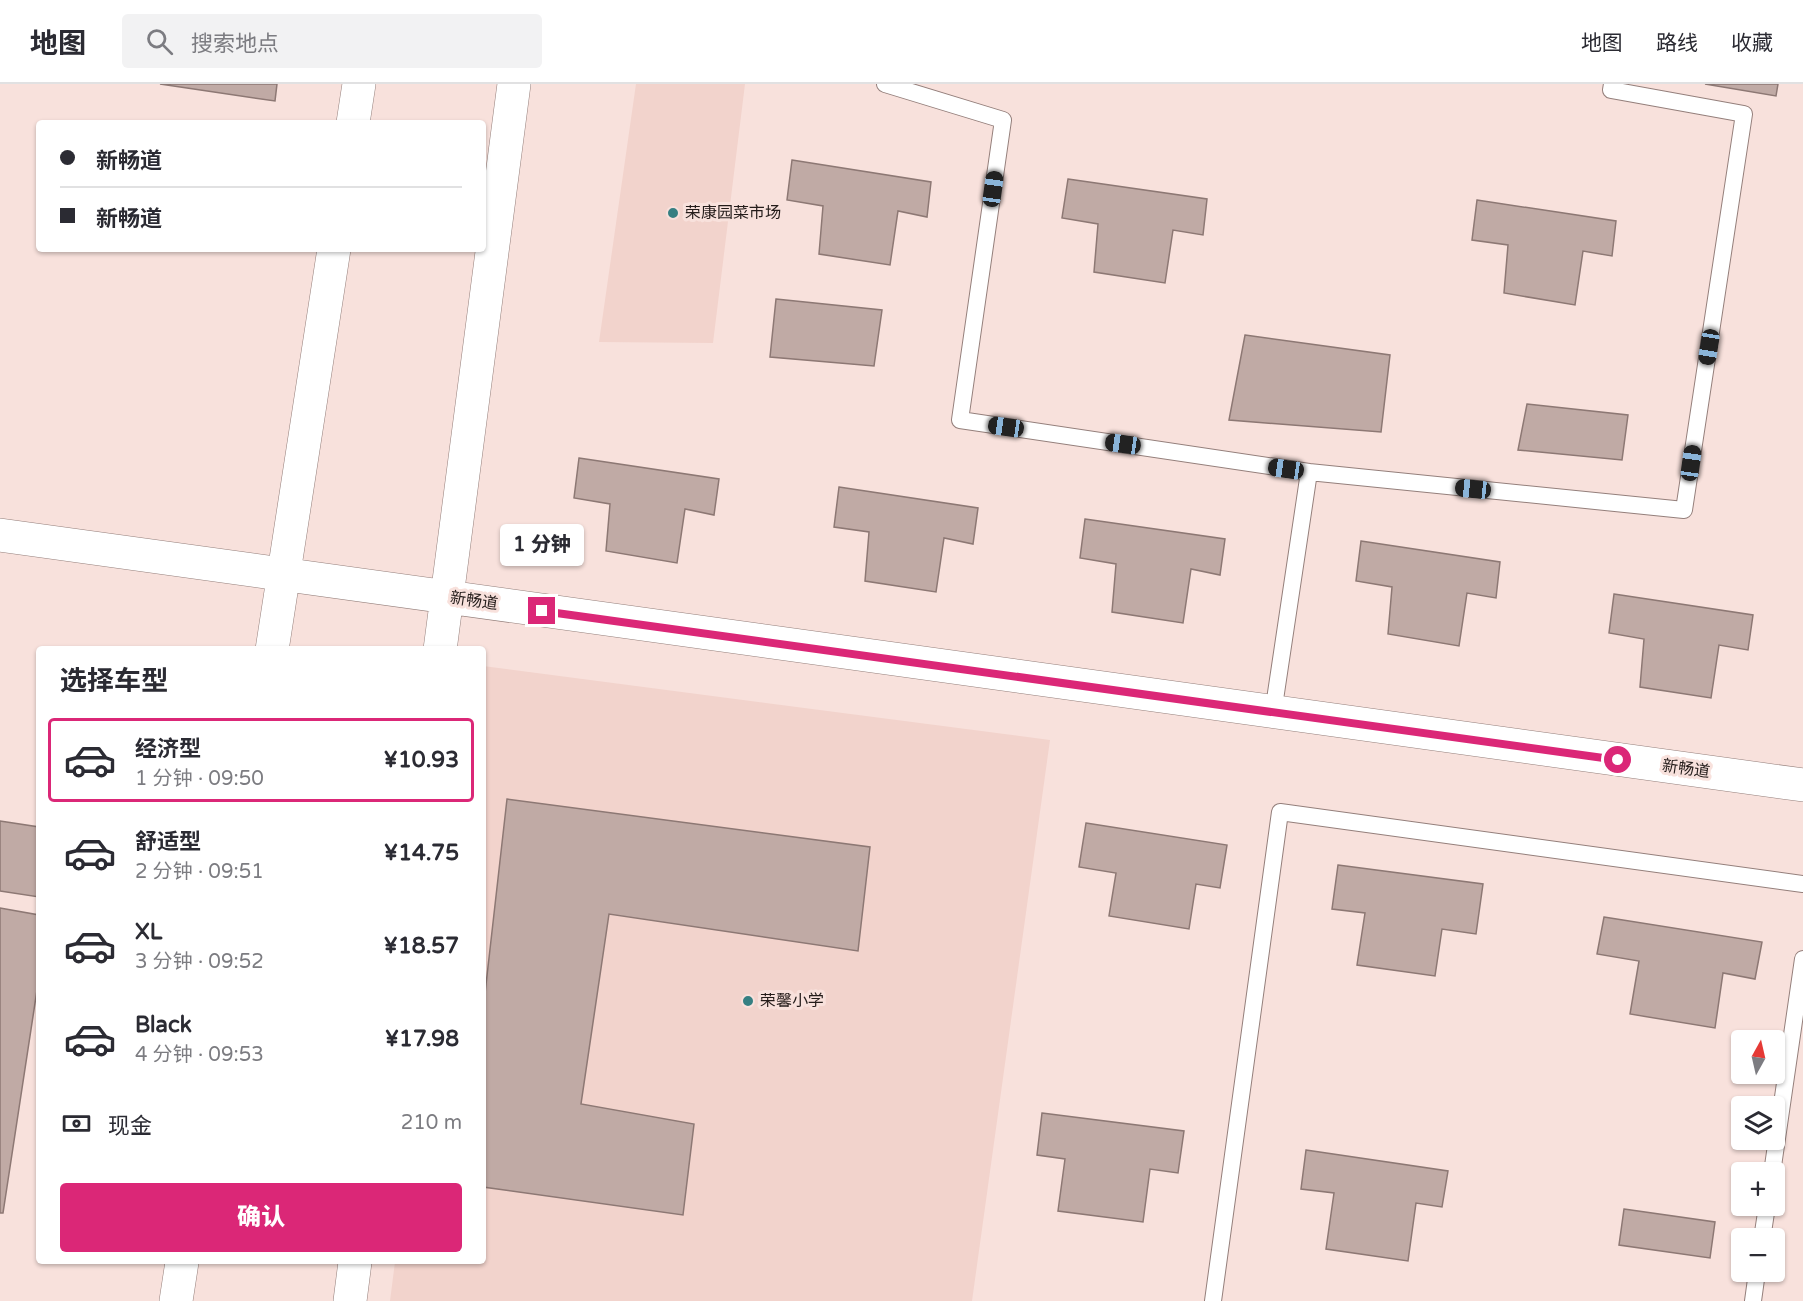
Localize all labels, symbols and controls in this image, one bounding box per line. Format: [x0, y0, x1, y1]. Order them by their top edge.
search box [122, 14, 542, 68]
icon: search [143, 25, 176, 58]
text: 地图 [30, 27, 86, 61]
text: 搜索地点 [191, 31, 279, 57]
text: 地图 [1581, 31, 1623, 56]
text: 路线 [1656, 31, 1698, 56]
text: 收藏 [1731, 31, 1773, 56]
text: 新畅道 [96, 148, 162, 174]
car [982, 170, 1004, 208]
place label: 荣康园菜市场 [685, 203, 781, 223]
text: 新畅道 [96, 206, 162, 232]
marker: 荣康园菜市场 [666, 206, 680, 220]
car [1697, 328, 1721, 366]
car [987, 416, 1025, 438]
car [1104, 433, 1142, 455]
car [1680, 444, 1702, 482]
car [1267, 458, 1305, 480]
car [1454, 478, 1492, 500]
callout: 1 分钟 [500, 524, 584, 566]
text: 1 分钟 [513, 533, 571, 557]
street label: 新畅道 [449, 588, 499, 614]
route end [528, 597, 555, 624]
text: 选择车型 [60, 665, 168, 698]
icon: car [63, 733, 117, 787]
text: 经济型 [135, 736, 201, 762]
route start [1604, 746, 1631, 773]
text: ¥10.93 [384, 747, 459, 773]
street label: 新畅道 [1661, 756, 1711, 782]
text: 1 分钟 · 09:50 [135, 767, 264, 791]
icon: car [63, 826, 117, 880]
text: 舒适型 [135, 829, 201, 855]
text: ¥14.75 [384, 840, 459, 866]
text: 2 分钟 · 09:51 [135, 860, 264, 884]
icon: car [63, 919, 117, 973]
text: XL [135, 919, 162, 945]
text: ¥18.57 [384, 933, 459, 959]
text: 3 分钟 · 09:52 [135, 950, 264, 974]
place label: 荣馨小学 [760, 991, 824, 1011]
marker: 荣馨小学 [741, 994, 755, 1008]
icon: car [63, 1012, 117, 1066]
text: Black [135, 1012, 192, 1038]
text: ¥17.98 [385, 1026, 459, 1052]
north arrow [1731, 1030, 1785, 1084]
map controls [1731, 1030, 1785, 1282]
text: 4 分钟 · 09:53 [135, 1043, 264, 1067]
button: layers [1731, 1096, 1785, 1150]
icon: cash [60, 1107, 93, 1140]
text: 210 m [401, 1111, 462, 1135]
text: 现金 [108, 1113, 152, 1139]
button: + [1731, 1162, 1785, 1216]
button: 确认 [60, 1183, 462, 1252]
button: − [1731, 1228, 1785, 1282]

